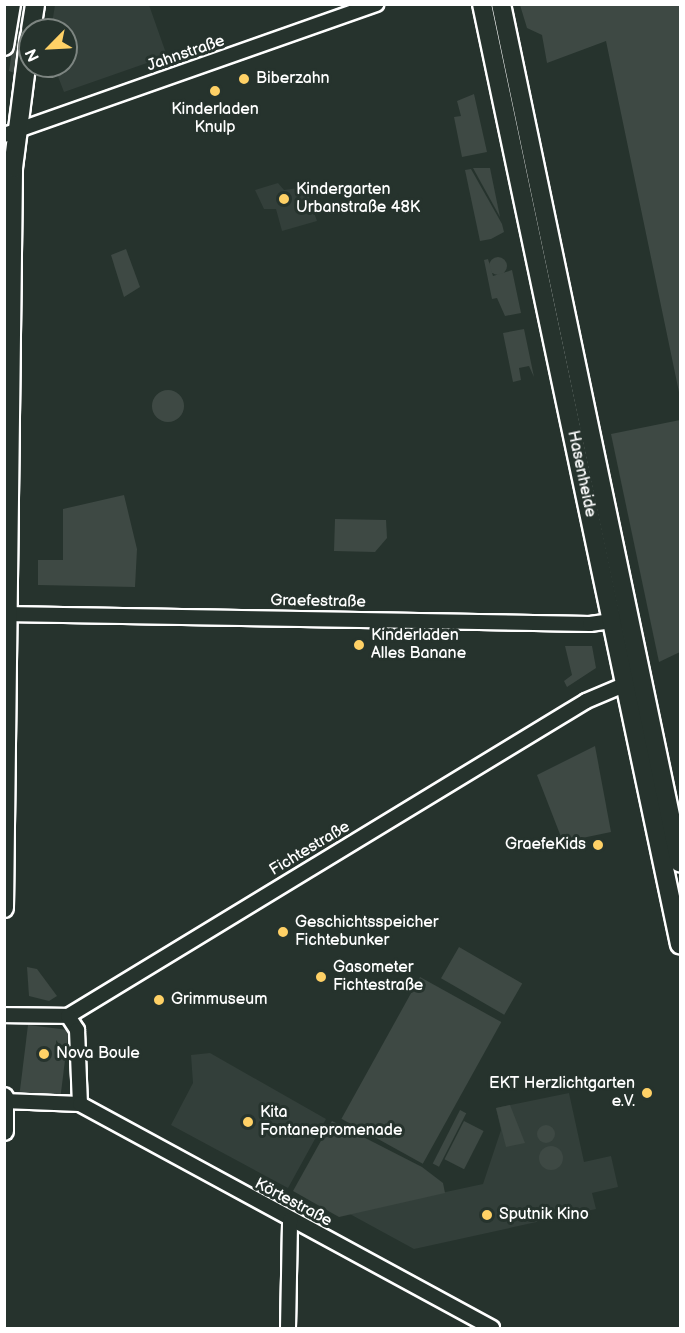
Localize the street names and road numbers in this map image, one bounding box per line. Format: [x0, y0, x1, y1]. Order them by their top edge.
street label: Jahnstraße [145, 32, 227, 76]
street label: Hasenheide [562, 429, 600, 519]
street label: Graefestraße [270, 592, 366, 612]
street label: Fichtestraße [266, 818, 354, 880]
street label: Körtestraße [251, 1175, 335, 1231]

